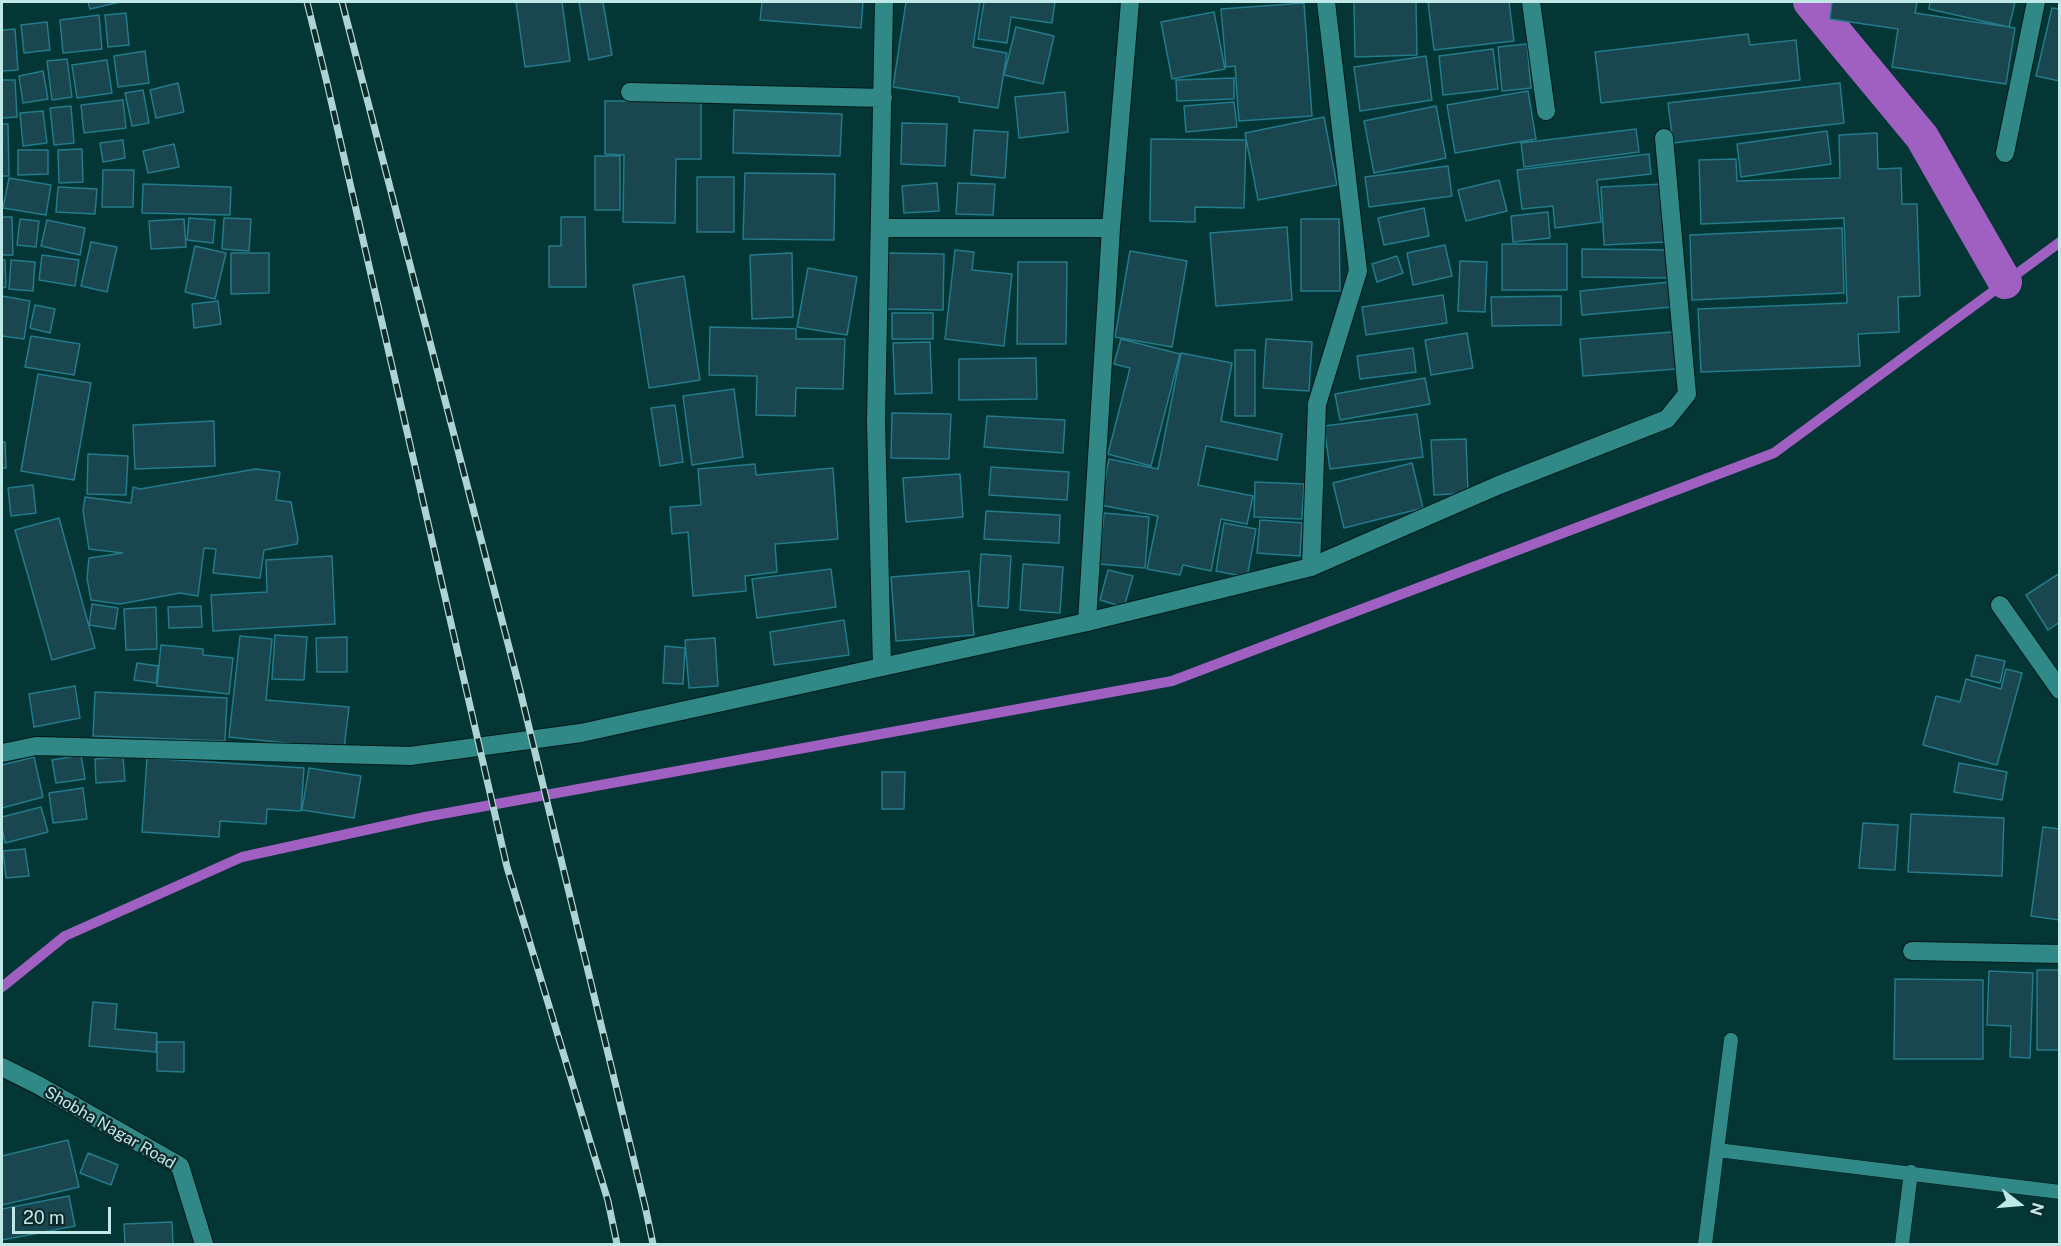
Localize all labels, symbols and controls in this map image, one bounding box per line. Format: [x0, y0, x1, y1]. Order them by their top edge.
street label: Shobha Nagar Road [41, 1083, 179, 1173]
north arrow [1989, 1174, 2049, 1234]
scale bar [15, 1195, 114, 1233]
text: N [2026, 1200, 2048, 1218]
text: 20 m [23, 1207, 65, 1228]

